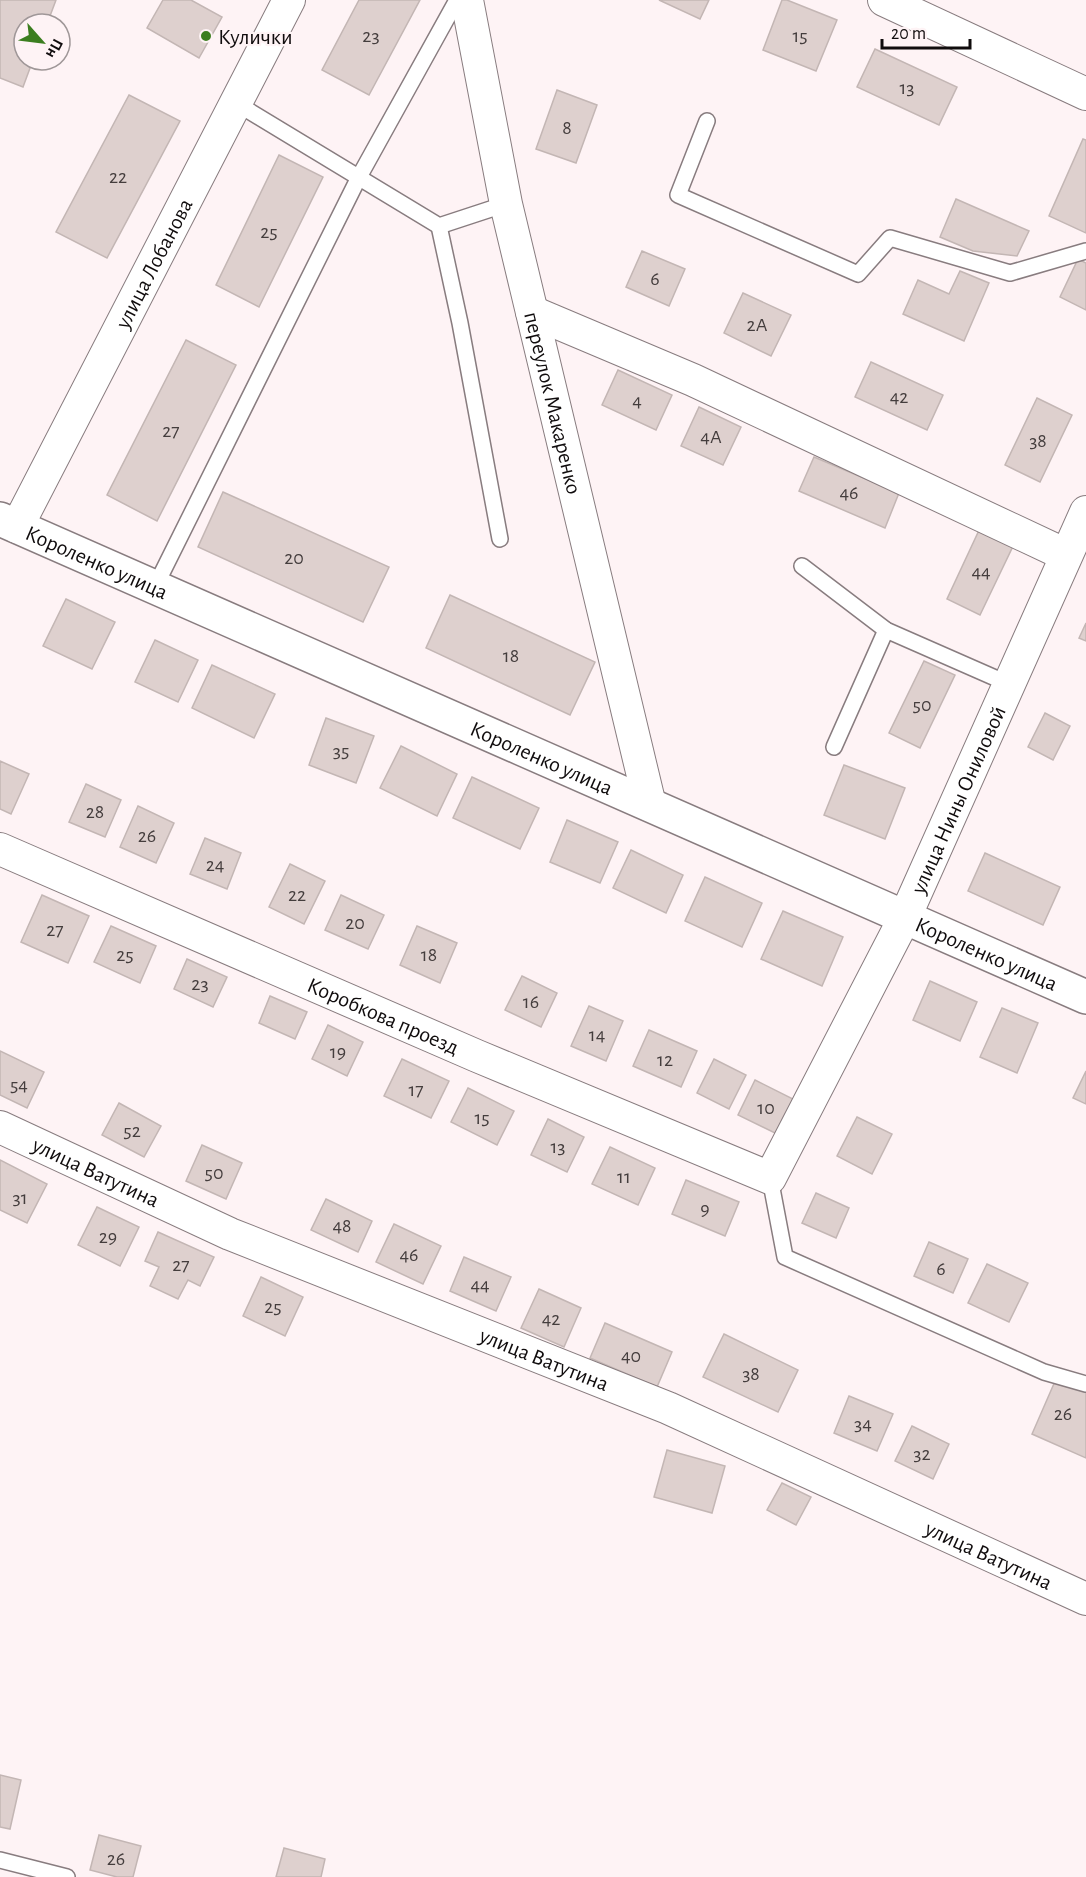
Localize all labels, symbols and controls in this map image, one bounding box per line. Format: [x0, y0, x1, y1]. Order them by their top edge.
north arrow [12, 12, 72, 72]
scale bar [882, 12, 970, 50]
text: 20 m [891, 25, 926, 43]
place label: Кулички [218, 26, 293, 48]
house number: 23 [362, 26, 380, 46]
house number: 15 [792, 26, 808, 46]
marker: Кулички [199, 29, 213, 43]
text: Пн [43, 36, 66, 61]
house number: 13 [899, 78, 915, 98]
house number: 8 [562, 118, 572, 138]
house number: 22 [109, 167, 127, 187]
street label: улица Лобанова [111, 195, 197, 333]
house number: 25 [260, 222, 278, 242]
house number: 6 [650, 269, 660, 289]
street label: переулок Макаренко [520, 309, 585, 496]
house number: 2А [747, 315, 768, 335]
house number: 42 [890, 387, 908, 407]
house number: 4 [632, 391, 642, 411]
house number: 27 [162, 421, 180, 441]
house number: 4А [700, 427, 722, 447]
house number: 38 [1029, 431, 1047, 451]
house number: 46 [839, 483, 859, 503]
street label: Короленко улица [22, 522, 171, 604]
house number: 20 [284, 548, 304, 568]
house number: 44 [971, 562, 991, 582]
house number: 18 [503, 646, 519, 666]
house number: 50 [913, 695, 931, 715]
street label: улица Нины Ониловой [907, 703, 1010, 898]
street label: Короленко улица [467, 718, 616, 799]
house number: 35 [333, 741, 349, 761]
house number: 28 [86, 802, 104, 822]
house number: 26 [138, 826, 156, 846]
house number: 24 [206, 855, 224, 875]
house number: 22 [288, 885, 306, 905]
house number: 20 [345, 913, 365, 933]
street label: Короленко улица [912, 913, 1061, 995]
house number: 27 [46, 920, 64, 940]
house number: 25 [116, 945, 134, 965]
house number: 18 [421, 945, 437, 965]
house number: 23 [191, 974, 209, 994]
street label: Коробкова проезд [304, 974, 462, 1059]
house number: 16 [523, 992, 539, 1012]
house number: 14 [589, 1025, 605, 1045]
house number: 19 [330, 1042, 346, 1062]
house number: 12 [657, 1050, 673, 1070]
house number: 54 [10, 1075, 28, 1095]
house number: 17 [408, 1080, 424, 1100]
house number: 10 [757, 1098, 775, 1118]
house number: 15 [474, 1108, 490, 1128]
house number: 52 [123, 1121, 141, 1141]
street label: улица Ватутина [28, 1133, 162, 1211]
house number: 13 [550, 1137, 566, 1157]
house number: 50 [205, 1163, 223, 1183]
house number: 11 [617, 1167, 631, 1187]
house number: 31 [12, 1188, 28, 1208]
house number: 9 [700, 1199, 710, 1219]
house number: 48 [332, 1216, 352, 1236]
house number: 29 [99, 1227, 117, 1247]
house number: 46 [399, 1245, 419, 1265]
house number: 27 [172, 1255, 190, 1275]
house number: 6 [936, 1259, 946, 1279]
house number: 44 [470, 1275, 490, 1295]
house number: 25 [264, 1297, 282, 1317]
house number: 42 [542, 1309, 560, 1329]
street label: улица Ватутина [475, 1324, 612, 1395]
house number: 40 [621, 1346, 641, 1366]
house number: 38 [742, 1364, 760, 1384]
house number: 26 [1054, 1404, 1072, 1424]
house number: 34 [854, 1414, 872, 1434]
house number: 32 [913, 1444, 931, 1464]
street label: улица Ватутина [921, 1517, 1055, 1594]
house number: 26 [107, 1849, 125, 1869]

